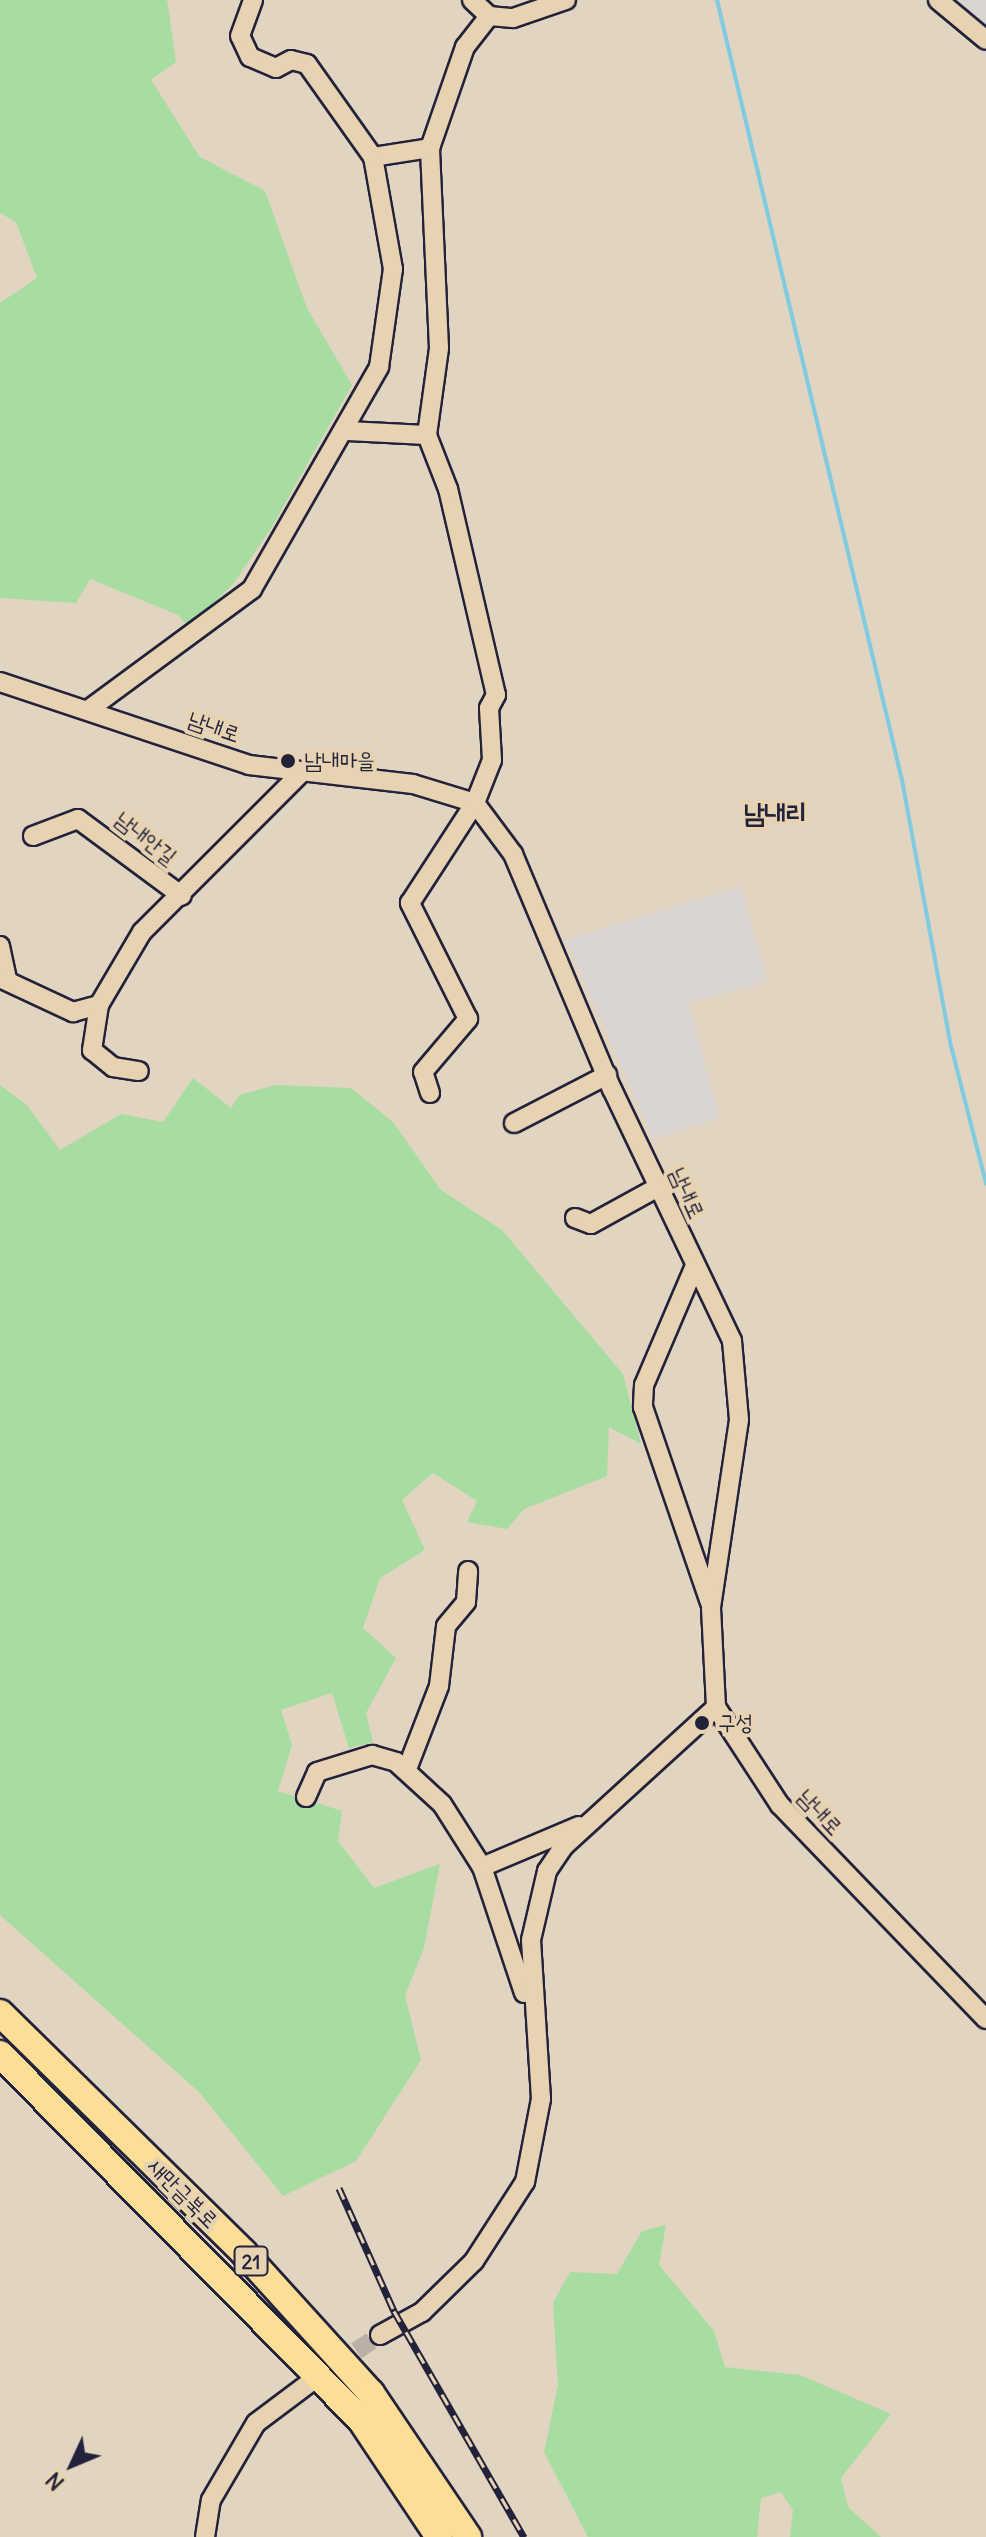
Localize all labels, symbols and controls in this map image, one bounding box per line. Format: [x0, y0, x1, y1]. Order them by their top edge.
street label: 남내로 [185, 706, 243, 748]
place label: 남내마을 [304, 748, 375, 774]
marker: 남내마을 [279, 752, 297, 770]
district label: 남내리 [744, 797, 806, 829]
street label: 남내안길 [110, 806, 182, 870]
street label: 남내로 [664, 1163, 710, 1223]
place label: 구성 [718, 1710, 753, 1736]
marker: 구성 [693, 1714, 711, 1732]
street label: 남내로 [792, 1784, 848, 1840]
street label: 새만금북로 [142, 2152, 224, 2234]
road number: 21 [233, 2245, 269, 2277]
north arrow [32, 2425, 112, 2505]
text: N [39, 2466, 70, 2497]

